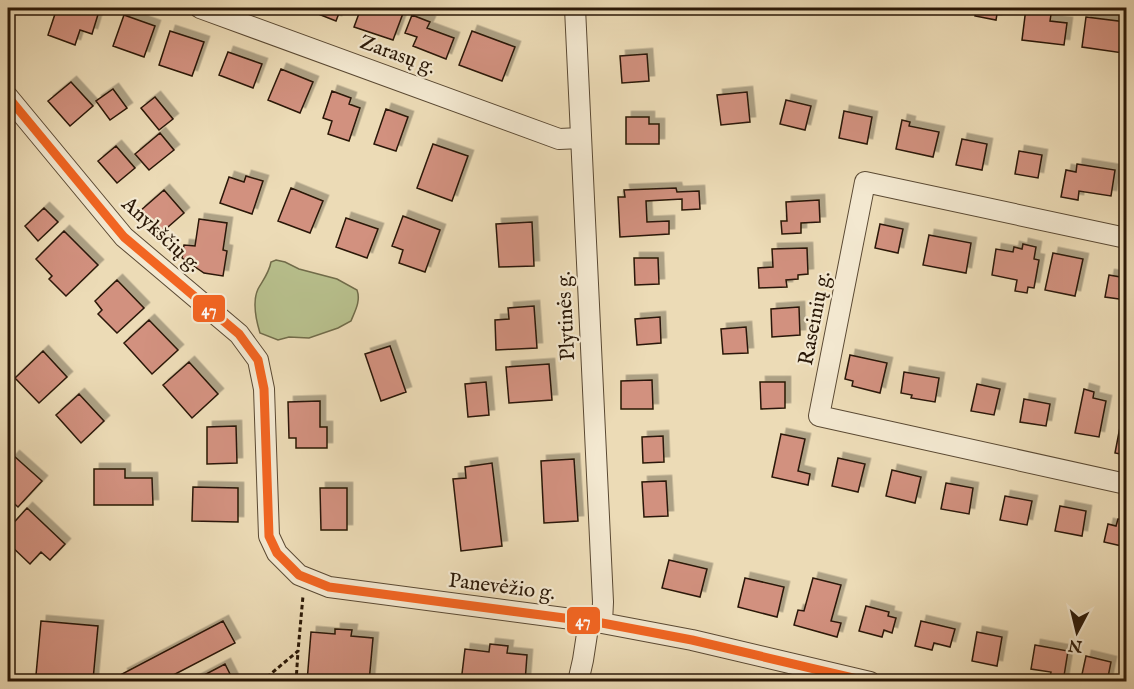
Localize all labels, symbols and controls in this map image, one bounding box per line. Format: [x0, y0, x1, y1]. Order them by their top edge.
street label: Zarasų g. [356, 29, 439, 82]
street label: Anykščių g. [115, 191, 207, 279]
street label: Raseinių g. [793, 269, 838, 368]
street label: Plytinės g. [551, 271, 582, 361]
line badge: 47 [192, 294, 226, 323]
text: 47 [202, 301, 216, 321]
street label: Panevėžio g. [447, 568, 557, 607]
north arrow [1047, 602, 1107, 662]
line badge: 47 [566, 606, 601, 635]
text: 47 [576, 612, 590, 632]
text: N [1067, 634, 1084, 656]

